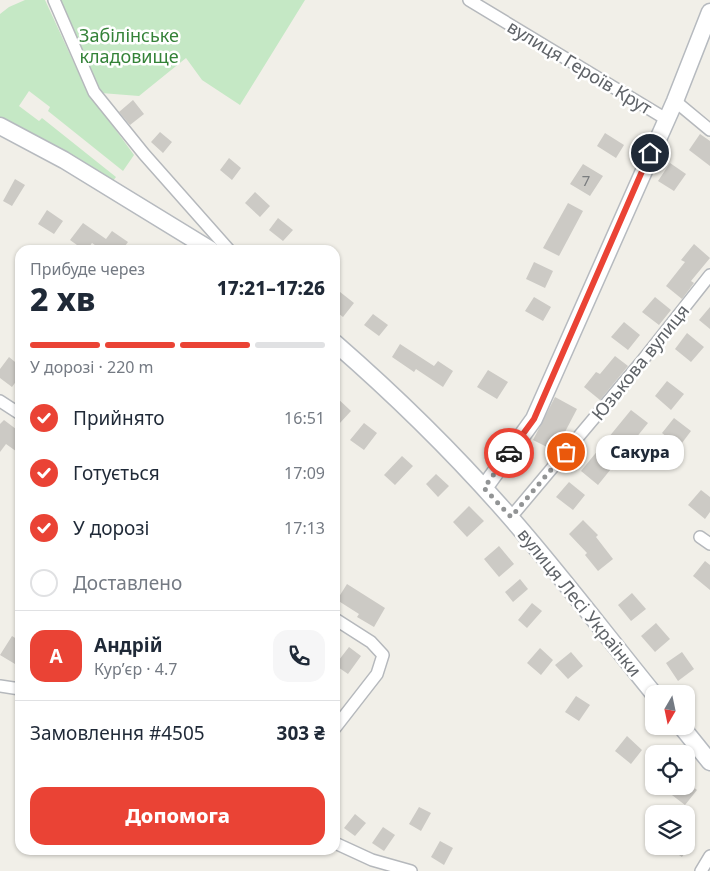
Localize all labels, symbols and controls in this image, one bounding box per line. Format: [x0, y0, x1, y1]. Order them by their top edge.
street label: вулиця Героїв Крут [503, 14, 657, 120]
park label: Забілінське кладовище [79, 23, 179, 68]
pin [629, 132, 671, 174]
icon: home [636, 139, 664, 167]
house number: 7 [582, 170, 590, 190]
text: Прибуде через [30, 258, 145, 280]
text: 17:21–17:26 [217, 275, 325, 301]
text: 2 хв [30, 277, 95, 320]
street label: Юзькова вулиця [586, 299, 694, 425]
text: У дорозі · 220 m [30, 356, 154, 378]
icon: check [30, 404, 58, 432]
text: Прийнято [73, 405, 165, 431]
text: 16:51 [284, 407, 325, 429]
courier [484, 428, 534, 478]
pin [545, 431, 587, 473]
callout: Сакура [596, 434, 684, 470]
icon: bag [552, 438, 580, 466]
icon: car [495, 439, 523, 467]
text: Сакура [610, 441, 670, 463]
icon: check [30, 459, 58, 487]
text: Готується [73, 460, 160, 486]
text: 17:09 [284, 462, 325, 484]
icon: check [30, 514, 58, 542]
text: У дорозі [73, 515, 149, 541]
text: 17:13 [284, 517, 325, 539]
street label: вулиця Лесі Українки [513, 523, 647, 681]
text: Доставлено [73, 570, 182, 596]
button: phone [273, 630, 325, 682]
text: Андрій [94, 632, 162, 658]
text: А [49, 643, 63, 669]
text: Кур’єр · 4.7 [94, 658, 177, 680]
north arrow [645, 685, 695, 735]
map controls [645, 685, 695, 855]
text: Замовлення #4505 [30, 720, 205, 746]
text: 303 ₴ [277, 720, 325, 746]
button: locate [645, 745, 695, 795]
button: Допомога [30, 787, 325, 845]
button: layers [645, 805, 695, 855]

